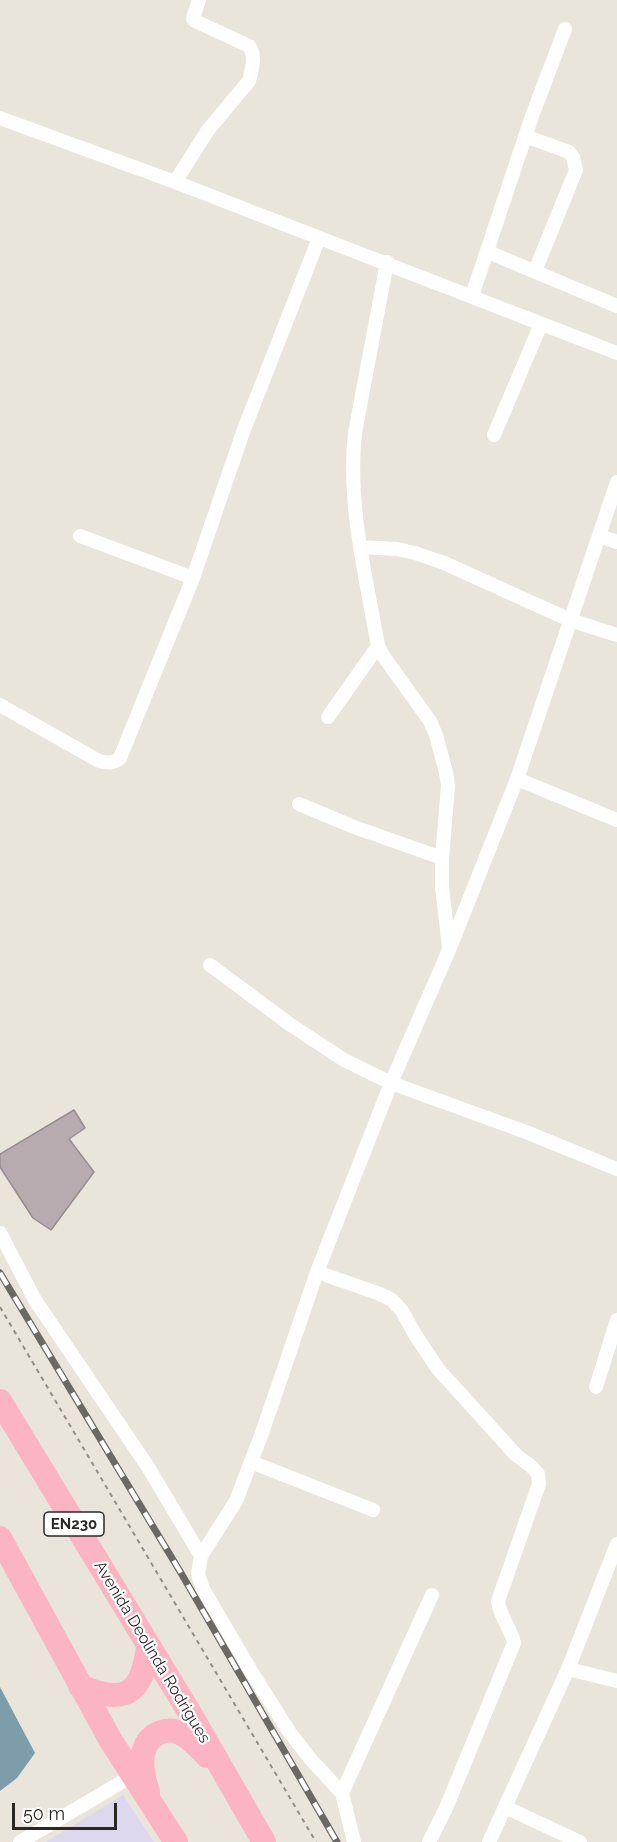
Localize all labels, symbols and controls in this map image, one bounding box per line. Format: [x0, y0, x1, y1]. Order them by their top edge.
road number: EN230 [44, 1512, 104, 1536]
street label: Avenida Deolinda Rodrigues [90, 1557, 214, 1747]
scale bar [15, 1791, 120, 1829]
text: 50 m [23, 1803, 65, 1824]

